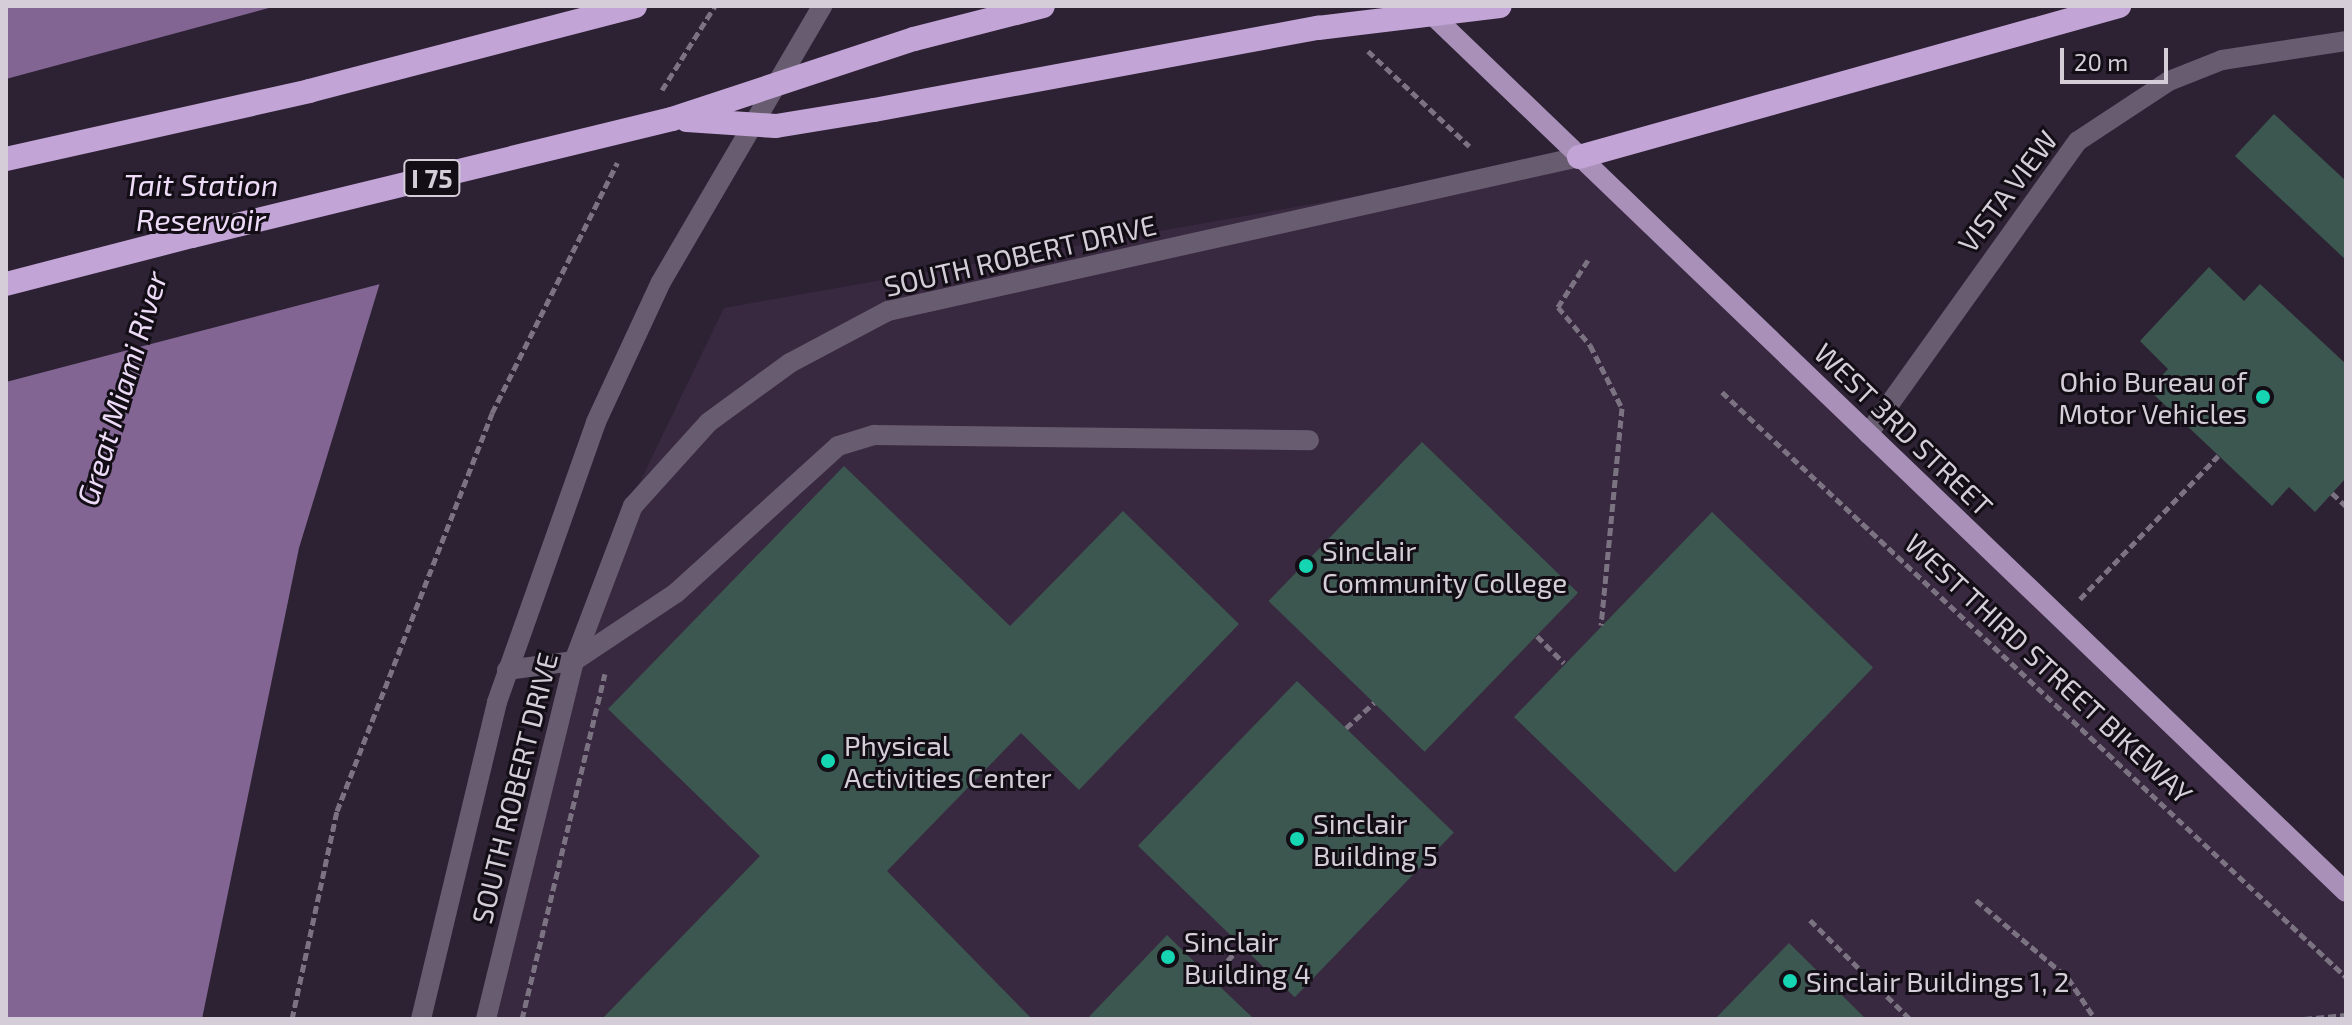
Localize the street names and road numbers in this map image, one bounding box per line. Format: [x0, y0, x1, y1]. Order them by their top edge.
street label: VISTA VIEW [1950, 123, 2064, 259]
road number: I 75 [402, 156, 462, 200]
street label: SOUTH ROBERT DRIVE [880, 207, 1160, 303]
street label: WEST 3RD STREET [1808, 335, 2000, 523]
street label: WEST THIRD STREET BIKEWAY [1898, 525, 2200, 811]
street label: SOUTH ROBERT DRIVE [464, 649, 564, 927]

